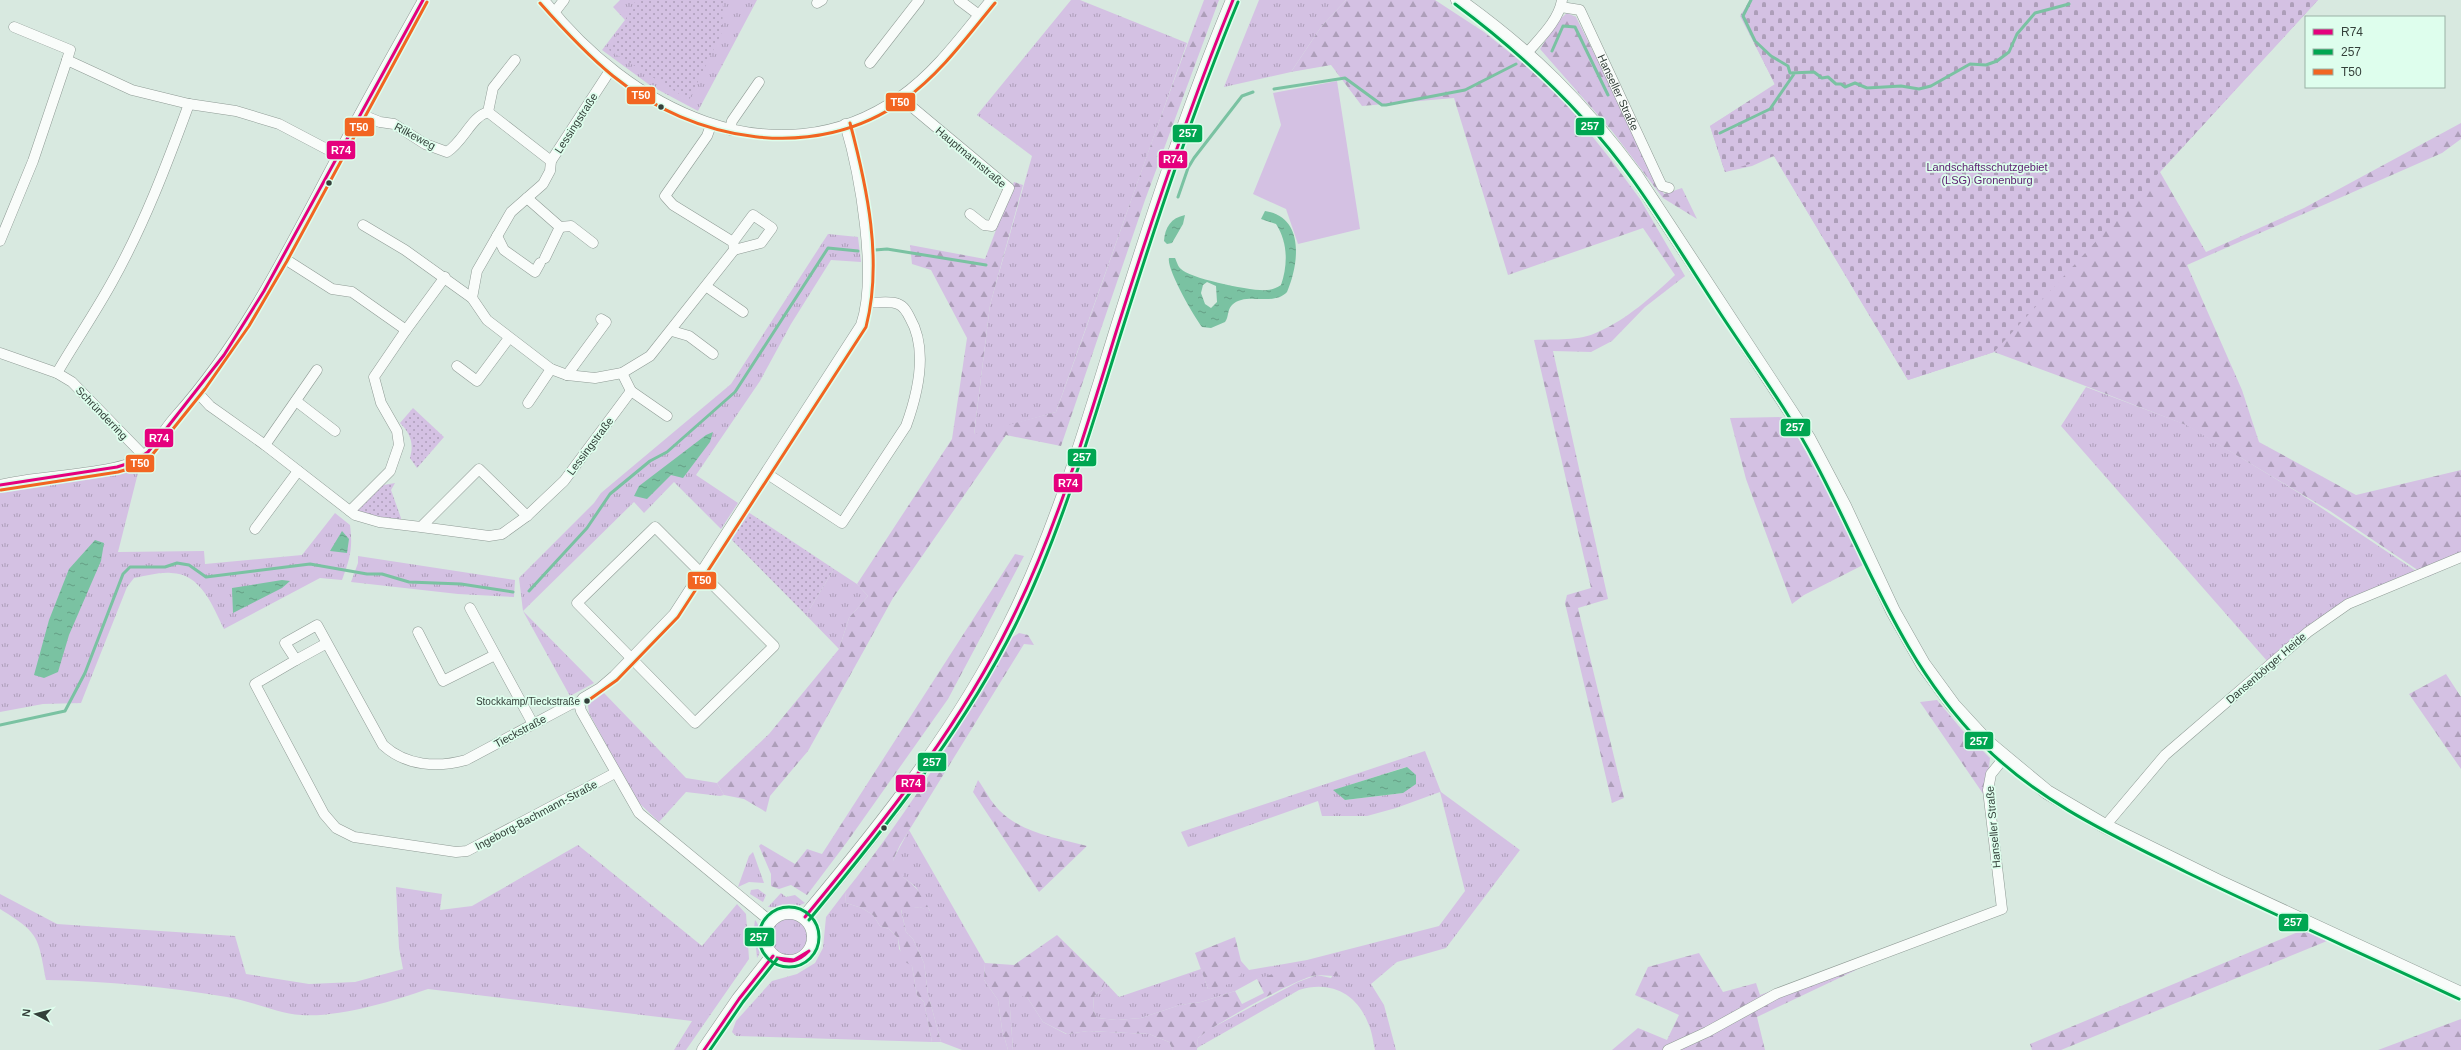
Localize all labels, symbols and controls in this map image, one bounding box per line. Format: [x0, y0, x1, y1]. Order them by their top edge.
legend [2305, 16, 2445, 88]
text: R74 [2341, 25, 2363, 39]
text: 257 [2341, 45, 2361, 59]
street label: Hanseller Straße [1595, 52, 1641, 132]
text: T50 [2341, 65, 2362, 79]
line badge: T50 [626, 86, 656, 105]
text: T50 [632, 89, 650, 101]
street label: Lessingstraße [552, 91, 600, 155]
line badge: T50 [885, 92, 916, 112]
text: T50 [891, 96, 909, 108]
unlabelled marker [656, 102, 666, 112]
line badge: T50 [344, 117, 375, 137]
line badge: 257 [1575, 117, 1605, 136]
street label: Rilkeweg [392, 120, 438, 152]
text: 257 [1581, 120, 1599, 132]
text: T50 [350, 121, 368, 133]
street label: Hauptmannstraße [933, 124, 1009, 190]
line badge: 257 [1172, 124, 1203, 143]
text: 257 [1179, 127, 1197, 139]
line badge: R74 [326, 140, 356, 160]
text: R74 [331, 144, 352, 156]
line badge: R74 [1158, 150, 1188, 169]
text: R74 [1163, 153, 1184, 165]
park label: Landschaftsschutzgebiet (LSG) Gronenburg [1926, 161, 2048, 186]
unlabelled marker [324, 178, 334, 188]
street label: Schründerring [74, 384, 130, 442]
street label: Lessingstraße [564, 415, 616, 477]
line badge: 257 [1780, 418, 1811, 437]
text: 257 [1786, 421, 1804, 433]
line badge: R74 [144, 428, 174, 448]
text: R74 [149, 432, 170, 444]
line badge: 257 [1067, 448, 1097, 467]
text: 257 [1073, 451, 1091, 463]
line badge: T50 [125, 454, 155, 473]
text: T50 [131, 457, 149, 469]
line badge: R74 [1053, 473, 1083, 493]
text: R74 [1058, 477, 1079, 489]
line badge: T50 [687, 571, 717, 590]
text: T50 [693, 574, 711, 586]
street label: Dansenbörger Heide [2224, 630, 2308, 706]
place label: Stockkamp/Tieckstraße [476, 696, 580, 707]
marker: Stockkamp/Tieckstraße [582, 696, 592, 706]
street label: Tieckstraße [492, 712, 548, 750]
line badge: 257 [1964, 731, 1994, 750]
text: 257 [1970, 735, 1988, 747]
line badge: 257 [917, 752, 947, 772]
text: 257 [923, 756, 941, 768]
line badge: R74 [895, 774, 926, 793]
text: R74 [901, 777, 922, 789]
street label: Ingeborg-Bachmann-Straße [473, 778, 599, 852]
street label: Hanseller Straße [1983, 785, 2003, 869]
unlabelled marker [879, 823, 889, 833]
line badge: 257 [2278, 913, 2309, 932]
text: 257 [2284, 916, 2302, 928]
line badge: 257 [744, 927, 775, 947]
text: 257 [750, 931, 768, 943]
north arrow [16, 994, 56, 1034]
text: N [20, 1008, 33, 1017]

